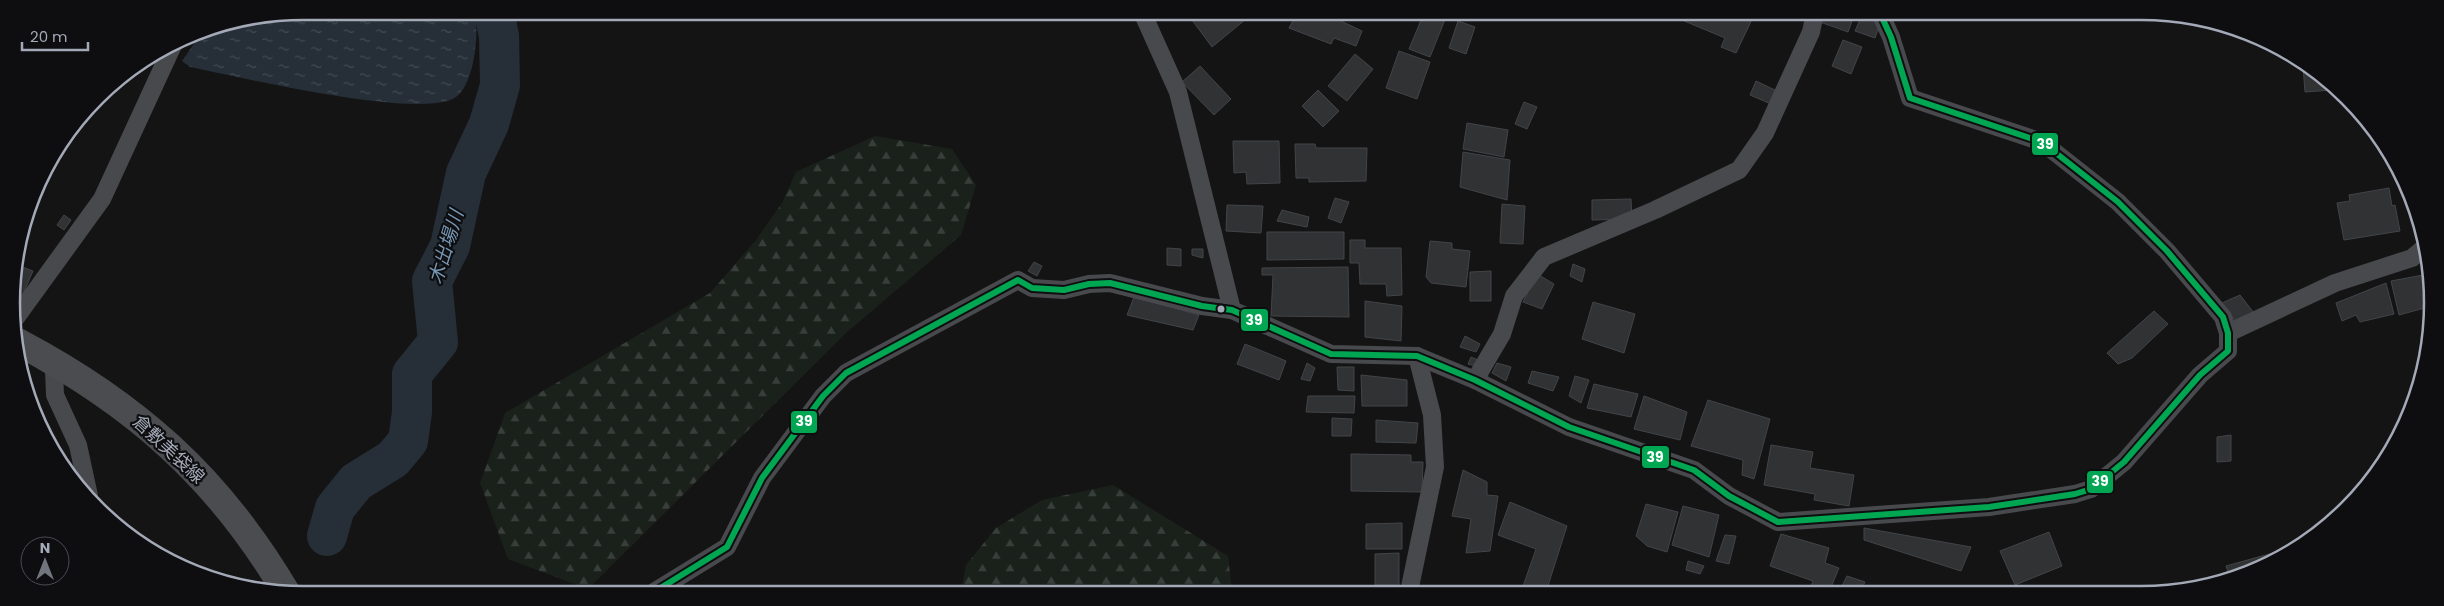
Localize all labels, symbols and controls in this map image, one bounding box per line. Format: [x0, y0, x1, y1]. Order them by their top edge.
scale bar [22, 20, 89, 52]
text: 20 m [30, 26, 68, 47]
line badge: 39 [2031, 132, 2059, 156]
text: 39 [2036, 134, 2054, 154]
water label: 木出場川 [422, 205, 471, 287]
unlabelled marker [1216, 304, 1226, 314]
line badge: 39 [1240, 308, 1269, 332]
text: 39 [1245, 310, 1263, 330]
street label: 倉敷美袋線 [128, 409, 210, 489]
line badge: 39 [790, 410, 818, 434]
text: 39 [795, 411, 813, 431]
line badge: 39 [1641, 445, 1670, 469]
text: 39 [1646, 447, 1664, 467]
line badge: 39 [2086, 470, 2114, 494]
text: 39 [2091, 471, 2109, 491]
north arrow [20, 536, 70, 586]
text: N [40, 538, 50, 558]

